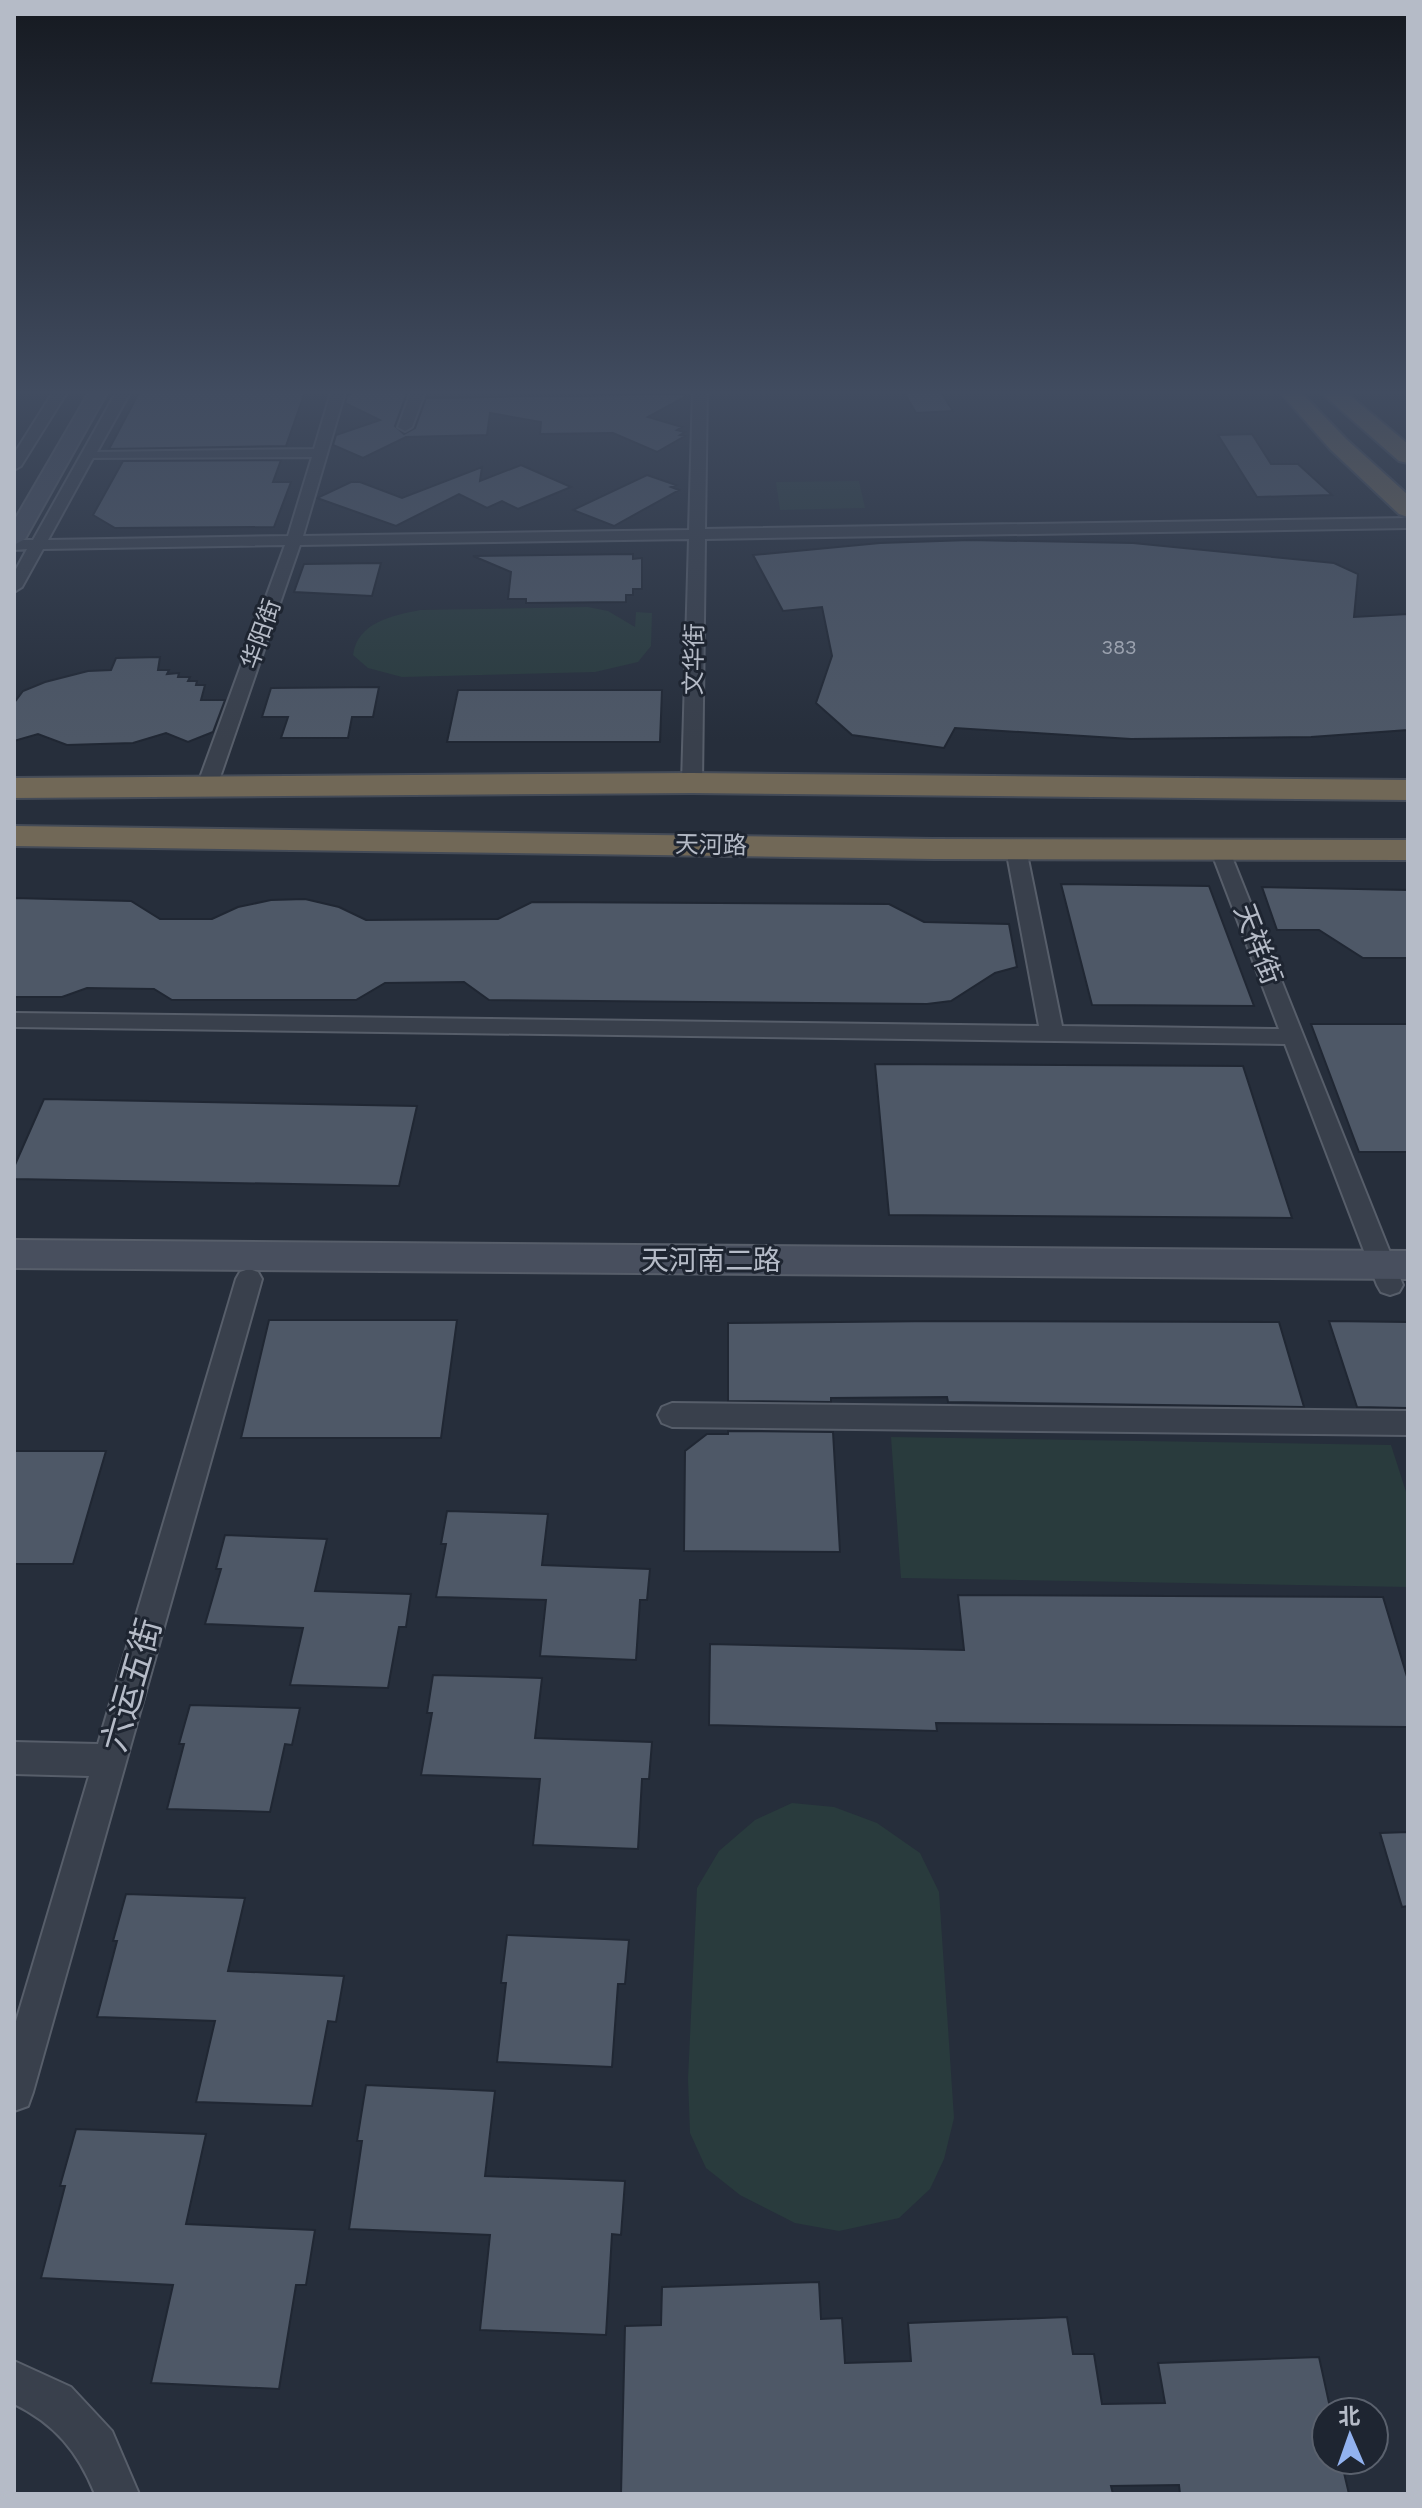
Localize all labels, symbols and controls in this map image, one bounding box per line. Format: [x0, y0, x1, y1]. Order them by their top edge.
street label: 华阳街 [236, 595, 286, 673]
street label: 文华街 [679, 623, 709, 695]
house number: 383 [1101, 635, 1137, 659]
street label: 天河路 [675, 830, 747, 860]
street label: 天祥街 [1228, 899, 1288, 989]
street label: 天河南二路 [641, 1244, 781, 1277]
street label: 六运五街 [93, 1614, 169, 1756]
north arrow [1310, 2396, 1390, 2476]
text: 北 [1338, 2404, 1361, 2429]

